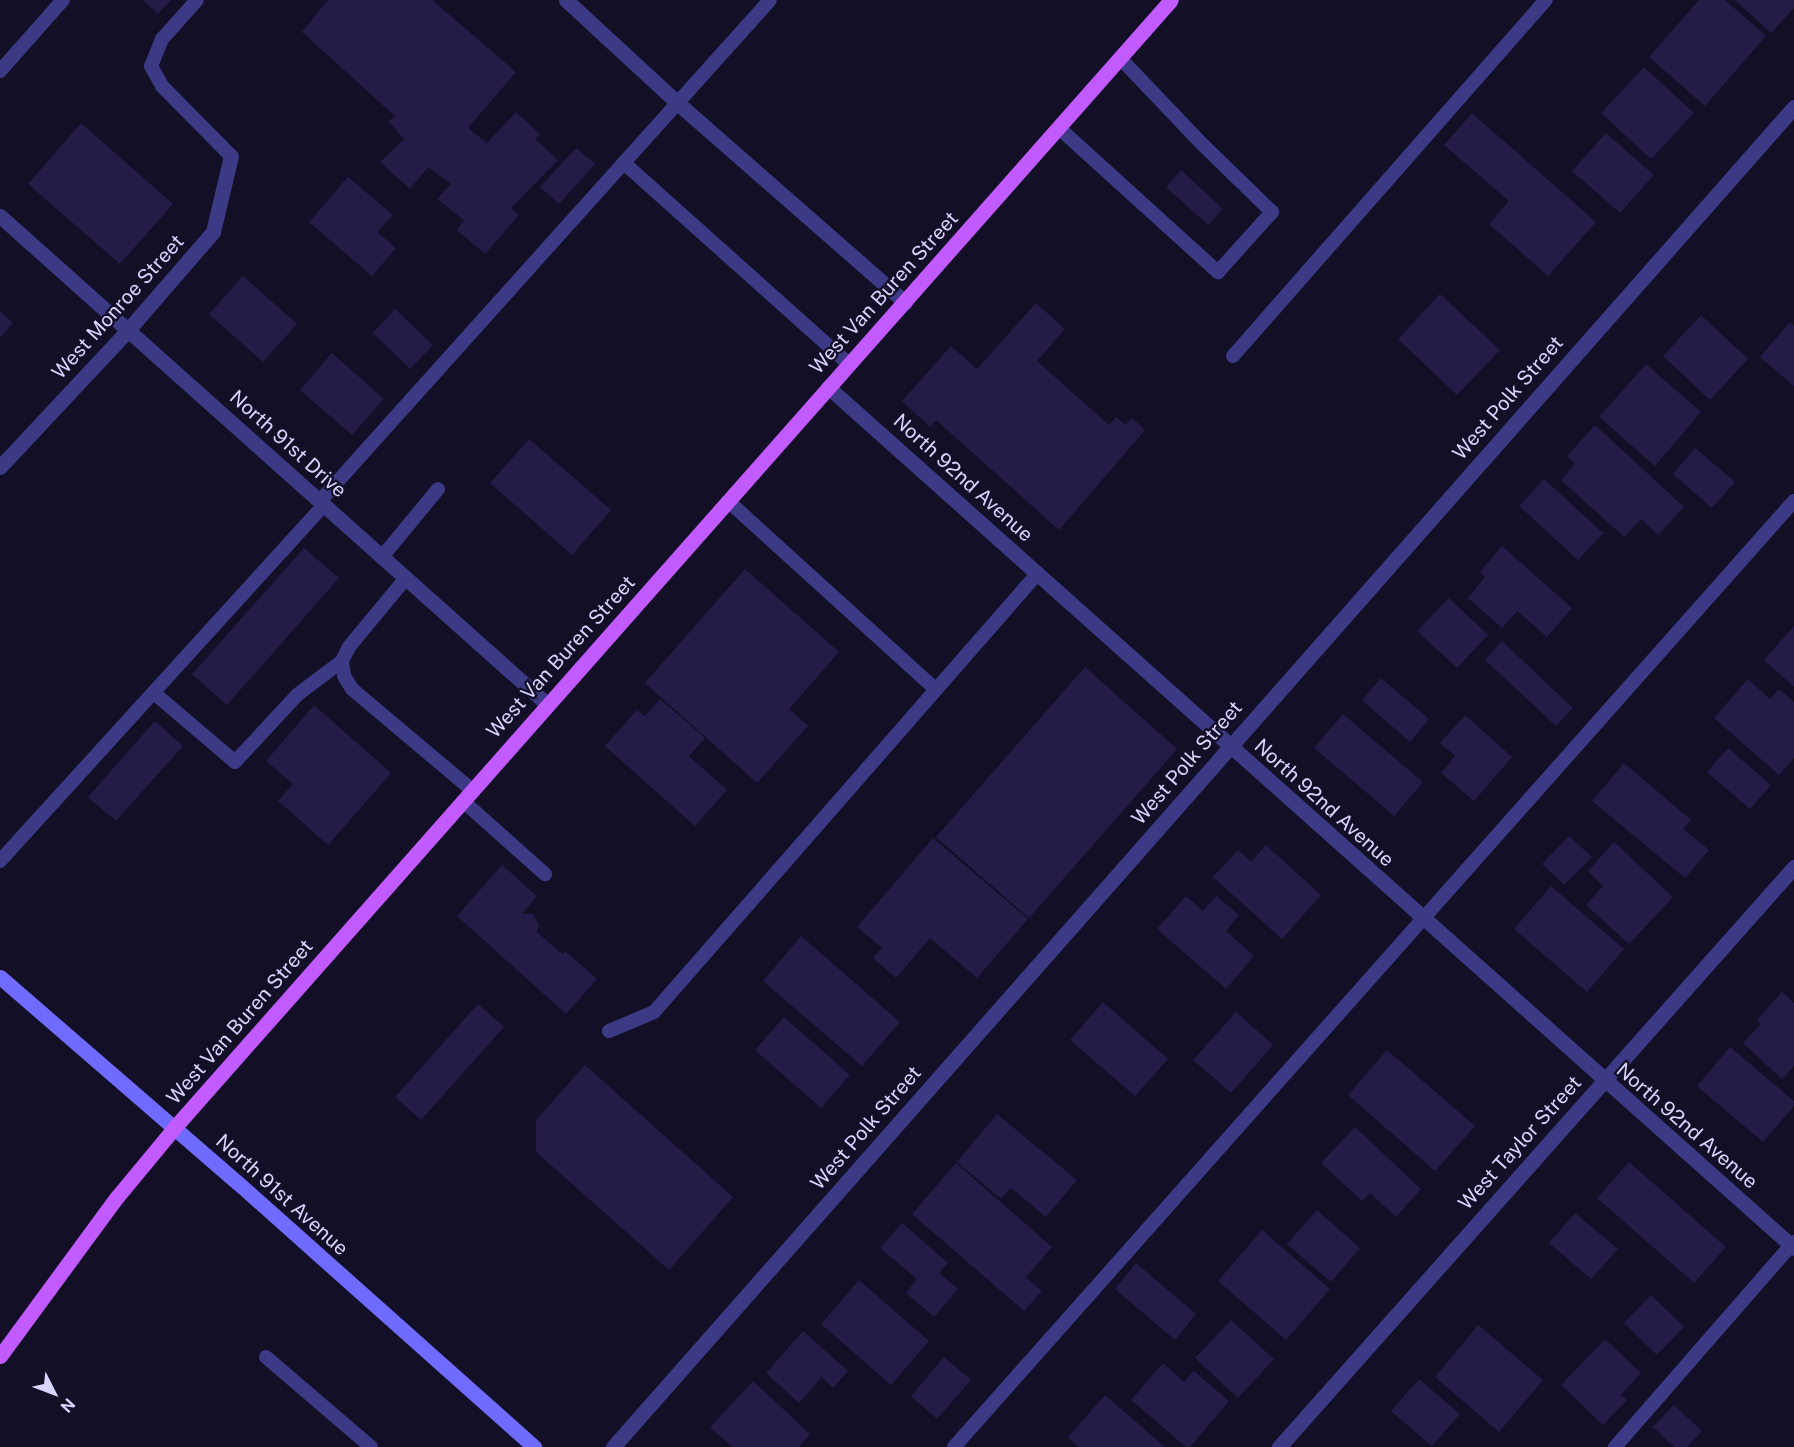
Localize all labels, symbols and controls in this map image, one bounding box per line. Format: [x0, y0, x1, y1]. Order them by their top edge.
street label: West Van Buren Street [805, 207, 963, 379]
street label: West Monroe Street [47, 230, 189, 384]
street label: West Polk Street [1448, 331, 1568, 465]
street label: North 91st Drive [225, 385, 351, 503]
street label: North 92nd Avenue [888, 409, 1038, 547]
street label: West Van Buren Street [482, 571, 640, 743]
street label: West Polk Street [1127, 696, 1247, 830]
street label: North 92nd Avenue [1249, 734, 1399, 872]
street label: West Van Buren Street [162, 935, 318, 1109]
street label: North 92nd Avenue [1611, 1058, 1763, 1194]
street label: West Polk Street [806, 1061, 926, 1195]
street label: West Taylor Street [1454, 1071, 1586, 1215]
street label: North 91st Avenue [211, 1129, 353, 1261]
north arrow [24, 1363, 84, 1423]
text: N [57, 1394, 79, 1416]

